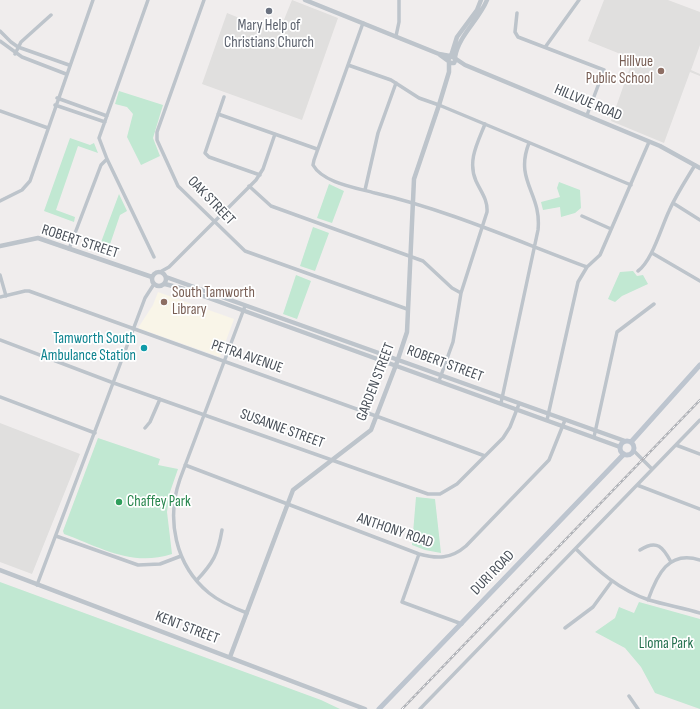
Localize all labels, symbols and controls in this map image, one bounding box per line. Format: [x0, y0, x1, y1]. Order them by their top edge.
marker: Mary Help of Christians Church [264, 6, 274, 16]
place label: Mary Help of Christians Church [224, 17, 314, 52]
place label: Hillvue Public School [586, 53, 653, 88]
marker: Hillvue Public School [656, 66, 666, 76]
street label: HILLVUE ROAD [552, 81, 624, 125]
street label: OAK STREET [183, 173, 239, 229]
street label: ROBERT STREET [39, 221, 121, 263]
place label: South Tamworth Library [172, 284, 255, 319]
marker: South Tamworth Library [159, 297, 169, 307]
place label: Tamworth South Ambulance Station [41, 330, 136, 365]
street label: PETRA AVENUE [209, 336, 285, 378]
street label: GARDEN STREET [353, 340, 399, 424]
street label: ROBERT STREET [404, 342, 486, 386]
marker: Tamworth South Ambulance Station [139, 343, 149, 353]
street label: SUSANNE STREET [237, 405, 327, 453]
place label: Chaffey Park [127, 493, 191, 511]
marker: Chaffey Park [114, 497, 124, 507]
street label: ANTHONY ROAD [355, 510, 435, 552]
street label: DURI ROAD [467, 547, 519, 599]
street label: KENT STREET [153, 608, 221, 648]
park label: Lloma Park [639, 635, 693, 653]

